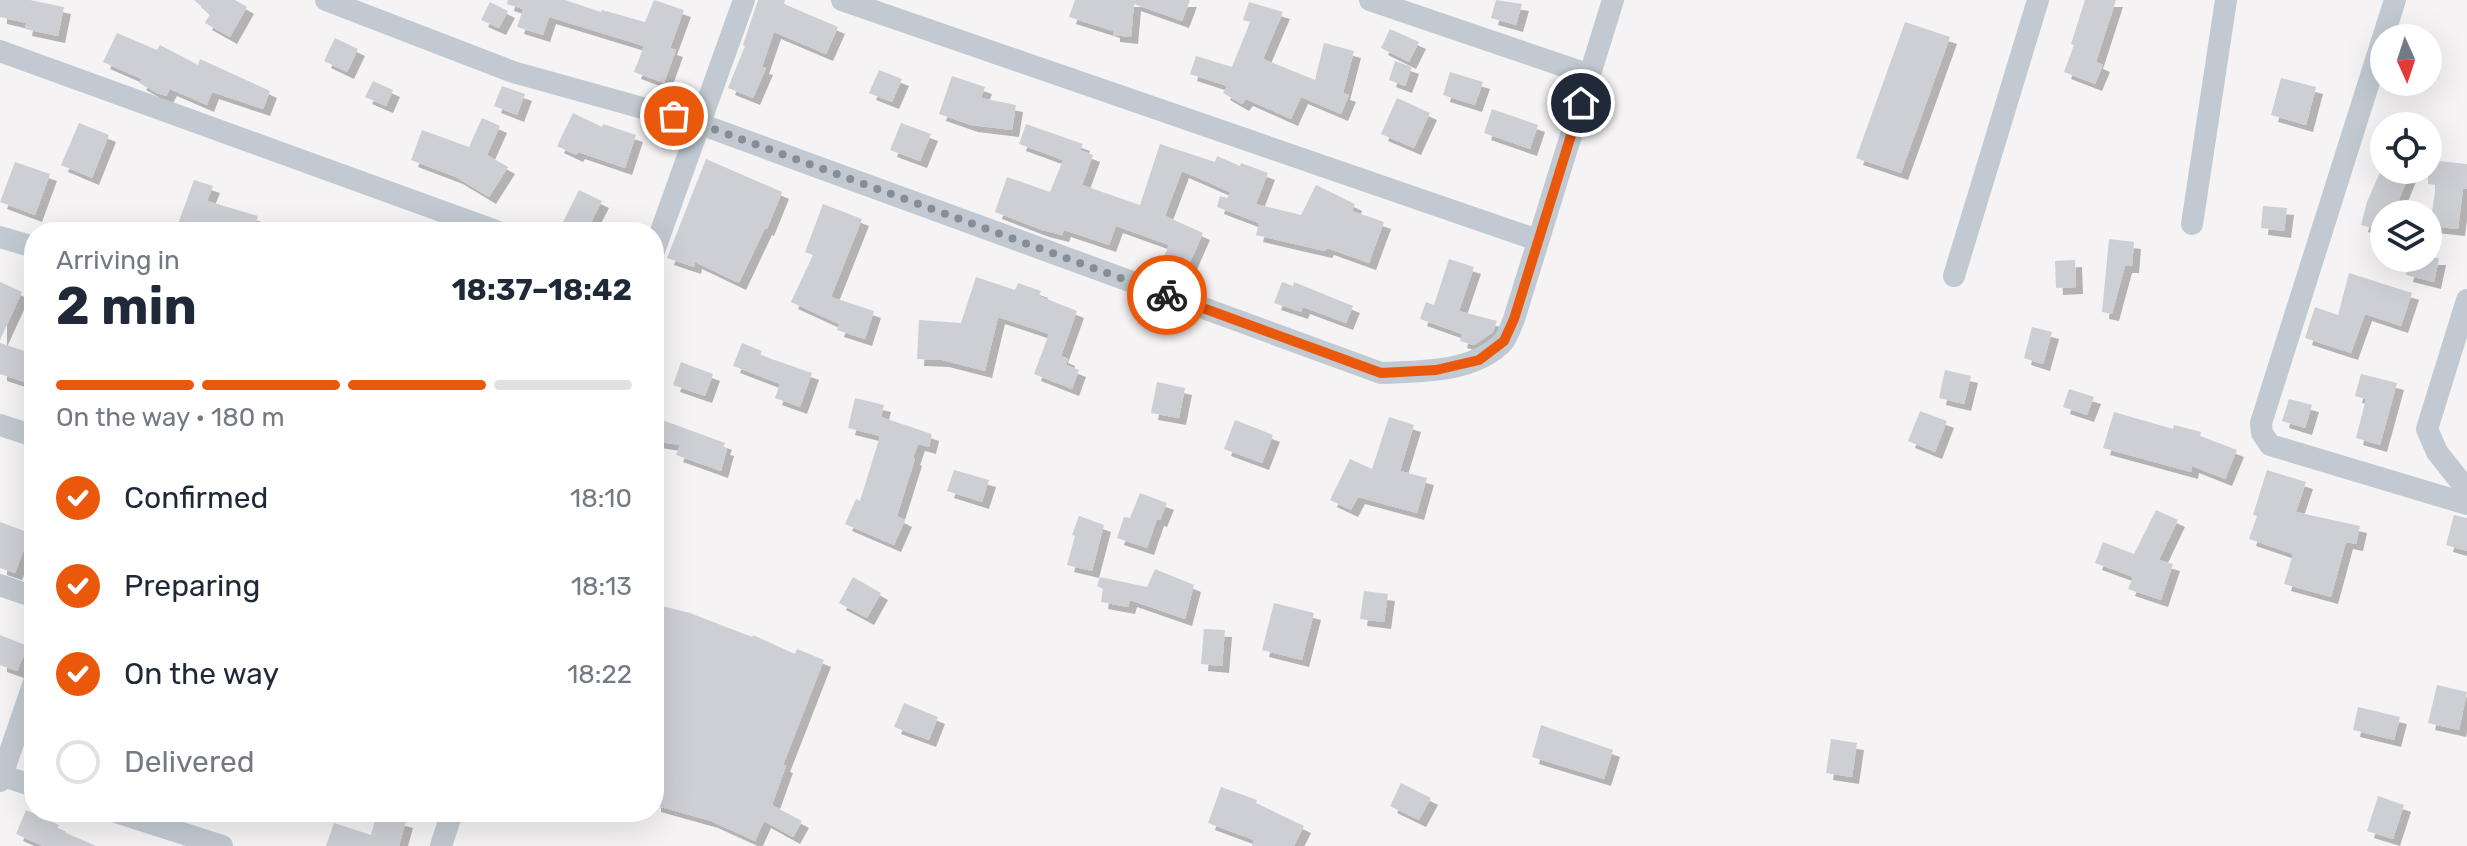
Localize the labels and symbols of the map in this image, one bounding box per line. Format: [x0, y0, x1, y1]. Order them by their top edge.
north arrow [2370, 24, 2442, 96]
pin [1547, 69, 1615, 137]
pin [640, 82, 708, 150]
courier [1127, 255, 1207, 335]

